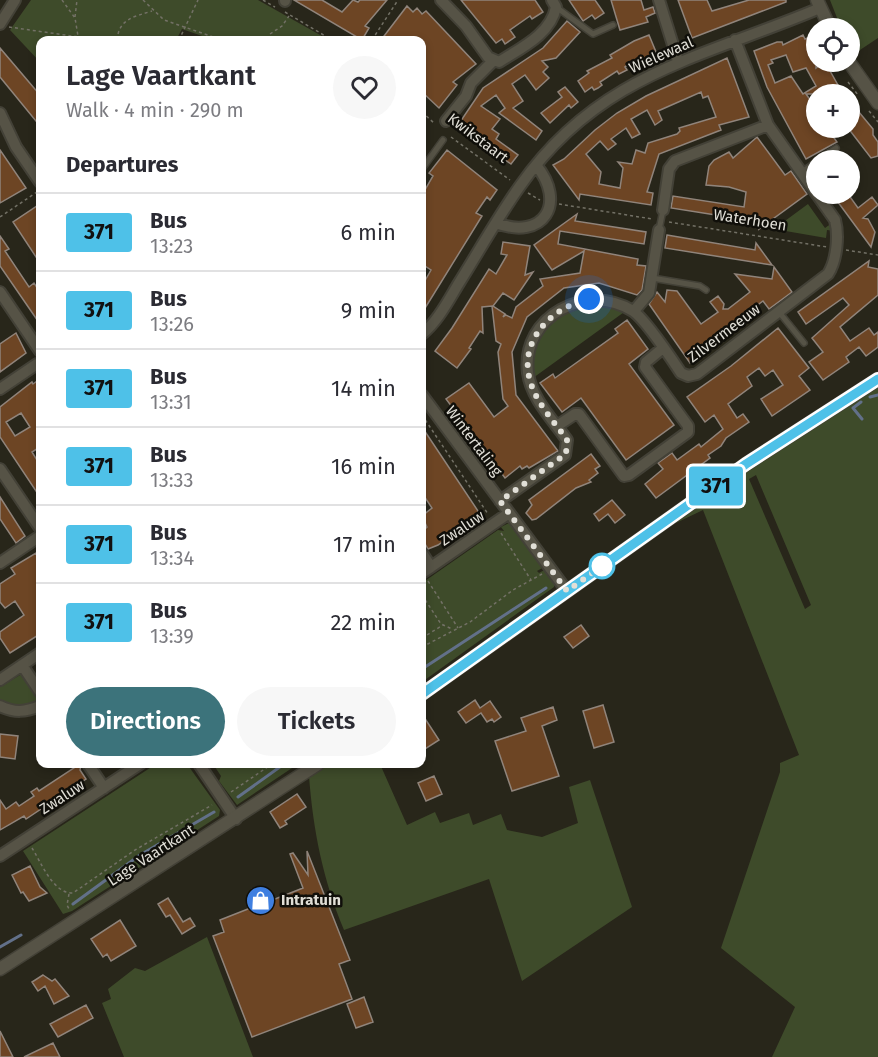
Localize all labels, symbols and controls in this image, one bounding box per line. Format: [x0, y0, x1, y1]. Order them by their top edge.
map controls [806, 18, 860, 204]
button: locate [806, 18, 860, 72]
street label: Wielewaal [626, 33, 696, 77]
button: heart [333, 56, 396, 119]
text: Lage Vaartkant [66, 59, 256, 92]
button: + [806, 84, 860, 138]
text: Walk · 4 min · 290 m [66, 98, 244, 122]
street label: Kwikstaart [444, 109, 512, 167]
button: − [806, 150, 860, 204]
text: Departures [66, 151, 178, 178]
street label: Waterhoen [712, 205, 788, 235]
text: Bus [150, 207, 187, 234]
text: 371 [84, 219, 114, 245]
text: 6 min [340, 219, 396, 246]
text: 13:23 [150, 234, 193, 258]
your location [574, 284, 604, 314]
text: Bus [150, 285, 187, 312]
text: 371 [84, 297, 114, 323]
text: 9 min [341, 297, 396, 324]
street label: Zilvermeeuw [684, 300, 764, 366]
text: 13:26 [150, 312, 194, 336]
text: Bus [150, 363, 187, 390]
text: 371 [84, 375, 114, 401]
text: 14 min [331, 375, 396, 402]
text: 13:31 [150, 390, 192, 414]
street label: Wintertaling [442, 402, 506, 480]
text: Bus [150, 441, 187, 468]
text: 371 [84, 453, 114, 479]
text: 16 min [331, 453, 396, 480]
line badge: 371 [682, 466, 750, 506]
text: 13:33 [150, 468, 194, 492]
text: 371 [701, 473, 731, 499]
street label: Zwaluw [436, 506, 488, 549]
text: Bus [150, 519, 187, 546]
text: 371 [84, 531, 114, 557]
text: 17 min [333, 531, 396, 558]
text: 13:34 [150, 546, 194, 570]
unlabelled marker [589, 553, 615, 579]
text: Bus [150, 597, 187, 624]
text: 371 [84, 609, 114, 635]
text: 22 min [330, 609, 396, 636]
text: 13:39 [150, 624, 194, 648]
button: Directions [66, 687, 225, 756]
button: Tickets [237, 687, 396, 756]
street label: Zwaluw [36, 776, 88, 818]
street label: Lage Vaartkant [104, 820, 198, 890]
shop icon: Intratuin [244, 884, 276, 916]
place label: Intratuin [281, 891, 341, 909]

